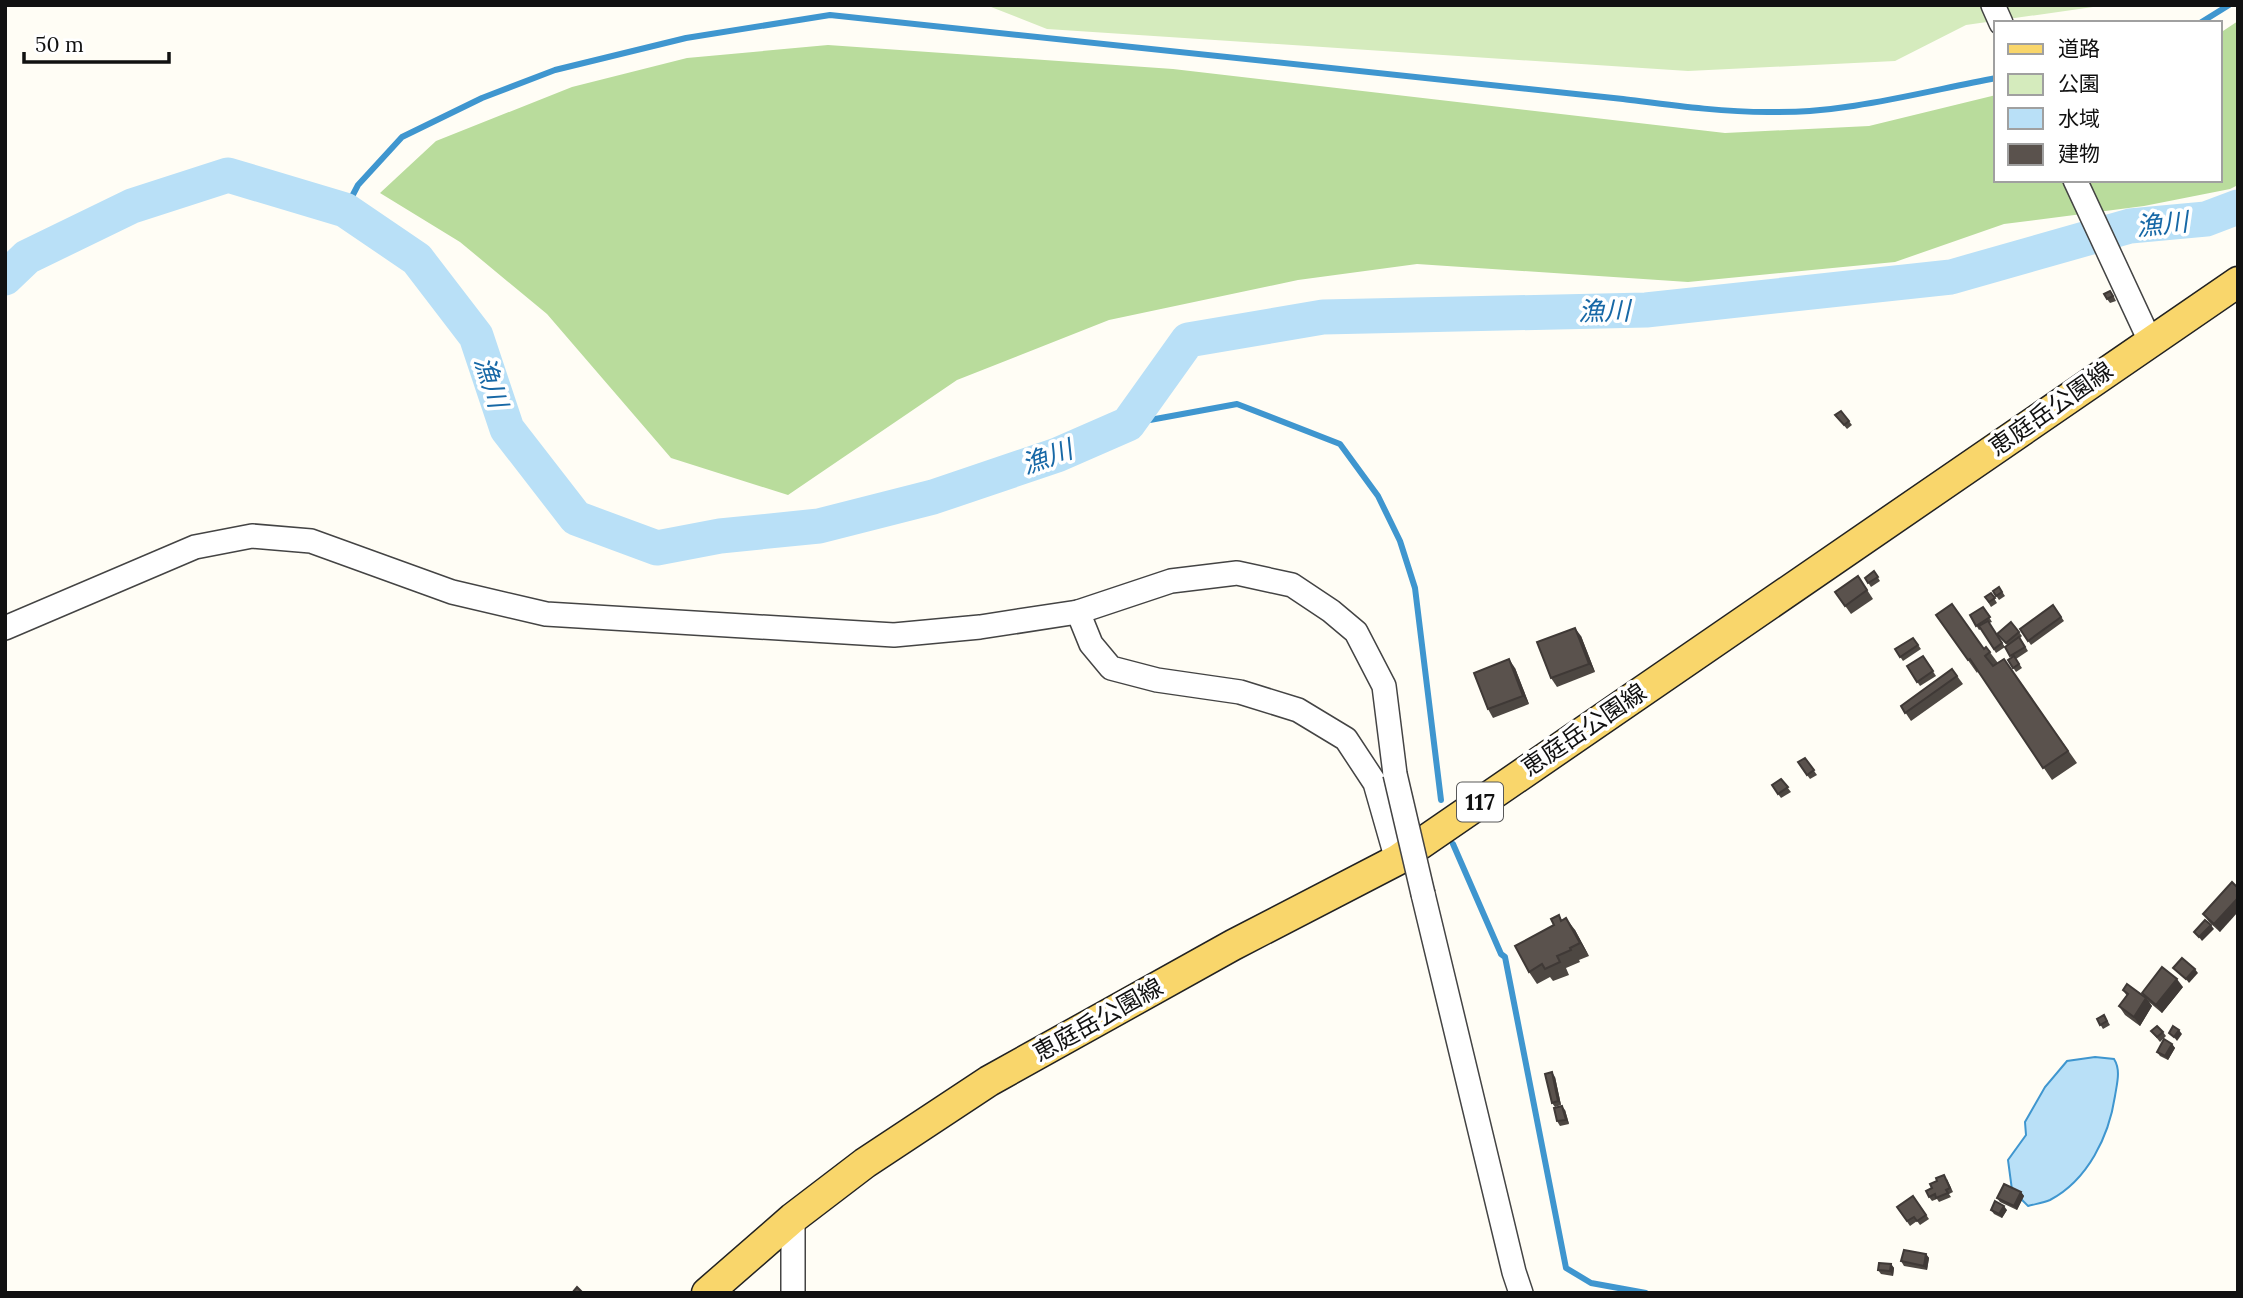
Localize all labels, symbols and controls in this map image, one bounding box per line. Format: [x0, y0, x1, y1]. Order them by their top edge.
scale bar [24, 21, 170, 65]
legend [1994, 21, 2222, 182]
text: 50 m [35, 31, 84, 58]
text: 道路 [2058, 35, 2100, 62]
text: 公園 [2058, 70, 2100, 97]
text: 水域 [2058, 105, 2100, 132]
text: 建物 [2058, 140, 2100, 167]
water label: 漁川 [2134, 204, 2193, 243]
water label: 漁川 [1578, 293, 1633, 327]
water label: 漁川 [468, 352, 516, 415]
street label: 恵庭岳公園線 [1983, 355, 2119, 463]
water label: 漁川 [1017, 431, 1080, 481]
street label: 恵庭岳公園線 [1515, 676, 1652, 783]
road number: 117 [1457, 782, 1503, 822]
street label: 恵庭岳公園線 [1027, 971, 1168, 1068]

